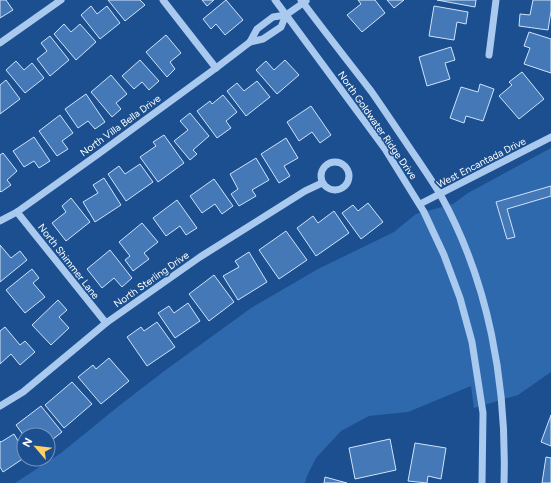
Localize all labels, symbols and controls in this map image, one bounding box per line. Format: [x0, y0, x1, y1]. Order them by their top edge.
street label: North Goldwater Ridge Drive [335, 69, 420, 182]
street label: North Villa Bella Drive [77, 91, 164, 159]
street label: West Encantada Drive [434, 134, 529, 191]
street label: North Shimmer Lane [35, 221, 103, 302]
street label: North Sterling Drive [111, 248, 192, 310]
north arrow [16, 427, 56, 467]
text: N [20, 436, 35, 449]

